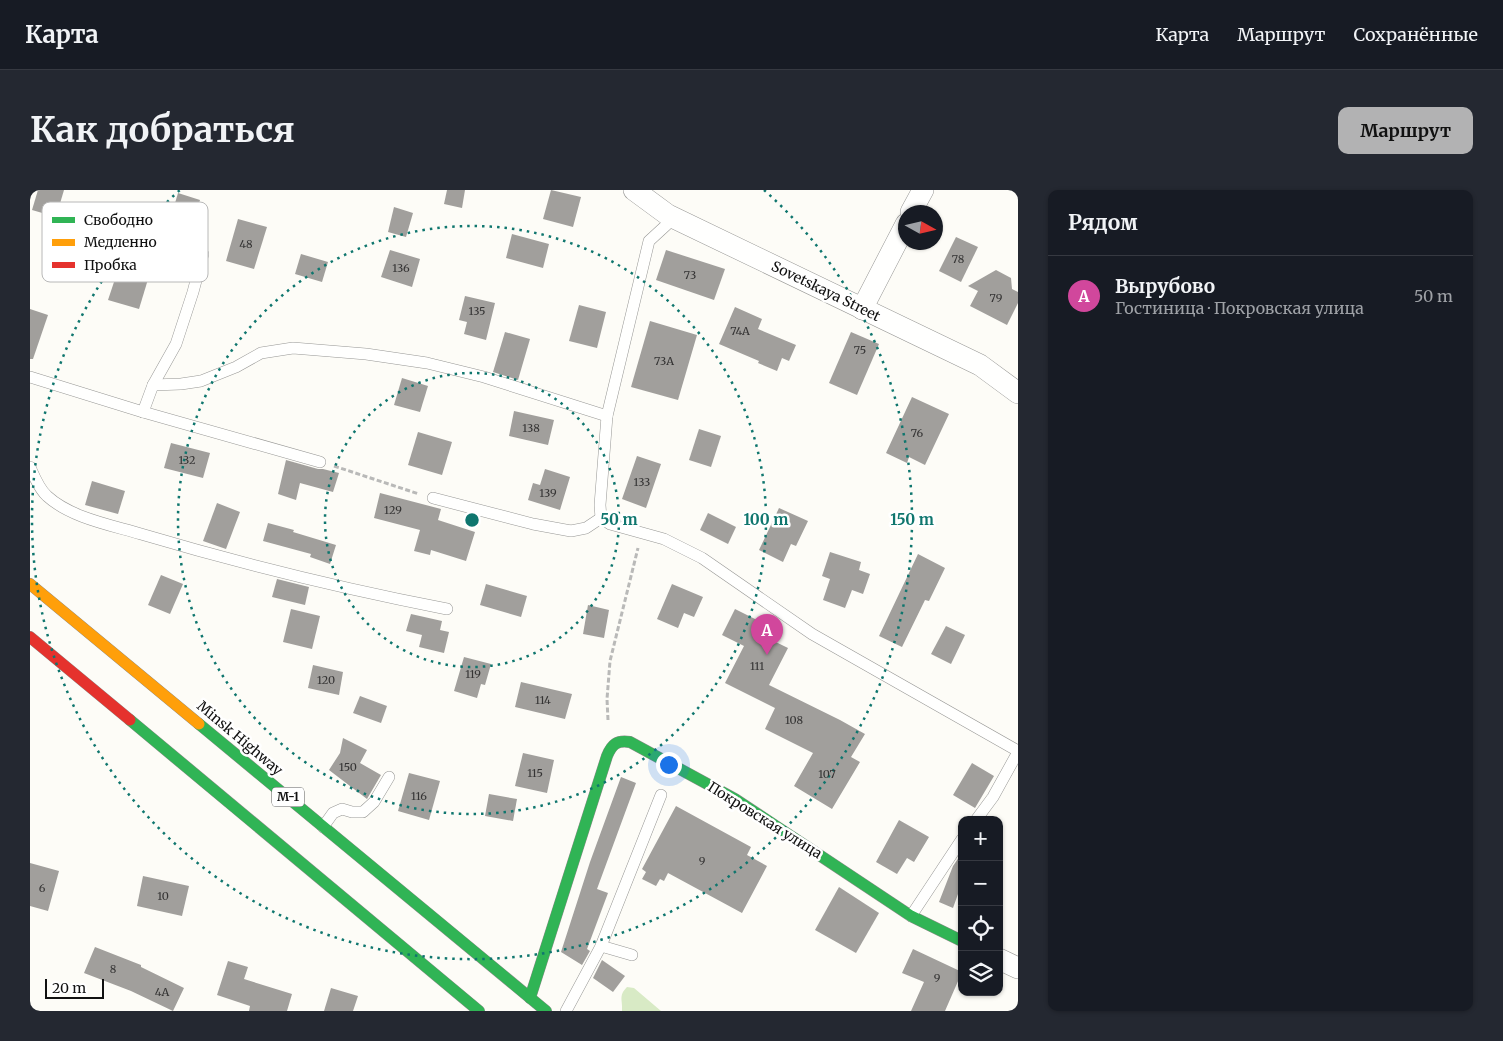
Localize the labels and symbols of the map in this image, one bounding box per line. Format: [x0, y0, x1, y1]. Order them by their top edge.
legend [42, 202, 208, 282]
north arrow [898, 205, 943, 250]
text: Свободно [84, 211, 153, 229]
text: Медленно [84, 233, 157, 251]
house number: 48 [239, 237, 253, 251]
house number: 78 [952, 252, 965, 266]
text: Пробка [84, 256, 137, 274]
street label: Sovetskaya Street [769, 257, 884, 325]
house number: 136 [392, 261, 410, 275]
house number: 73 [684, 268, 696, 282]
house number: 79 [990, 291, 1003, 305]
house number: 135 [469, 304, 485, 318]
house number: 74А [730, 324, 750, 338]
house number: 75 [854, 343, 866, 357]
house number: 73А [654, 354, 674, 368]
house number: 138 [522, 421, 540, 435]
house number: 76 [911, 426, 923, 440]
house number: 132 [178, 453, 196, 467]
house number: 133 [634, 475, 650, 489]
house number: 139 [539, 486, 557, 500]
house number: 129 [384, 503, 402, 517]
text: 50 m [600, 510, 638, 529]
text: 100 m [744, 510, 788, 529]
text: 150 m [890, 510, 934, 529]
centre of rings [463, 511, 481, 529]
pin: A [751, 614, 783, 655]
house number: 111 [750, 659, 764, 673]
house number: 119 [465, 667, 481, 681]
house number: 120 [317, 673, 335, 687]
house number: 114 [535, 693, 551, 707]
street label: Minsk Highway [193, 697, 287, 780]
house number: 108 [785, 713, 803, 727]
your location [656, 752, 682, 778]
house number: 150 [339, 760, 357, 774]
house number: 115 [527, 766, 543, 780]
house number: 107 [818, 767, 836, 781]
street label: Покровская улица [705, 778, 826, 863]
road number: М-1 [272, 788, 304, 806]
house number: 116 [411, 789, 427, 803]
house number: 9 [699, 854, 706, 868]
house number: 6 [39, 881, 46, 895]
house number: 10 [157, 889, 169, 903]
house number: 8 [110, 962, 117, 976]
house number: 9 [934, 971, 941, 985]
scale bar [45, 976, 104, 999]
house number: 4А [155, 985, 169, 999]

